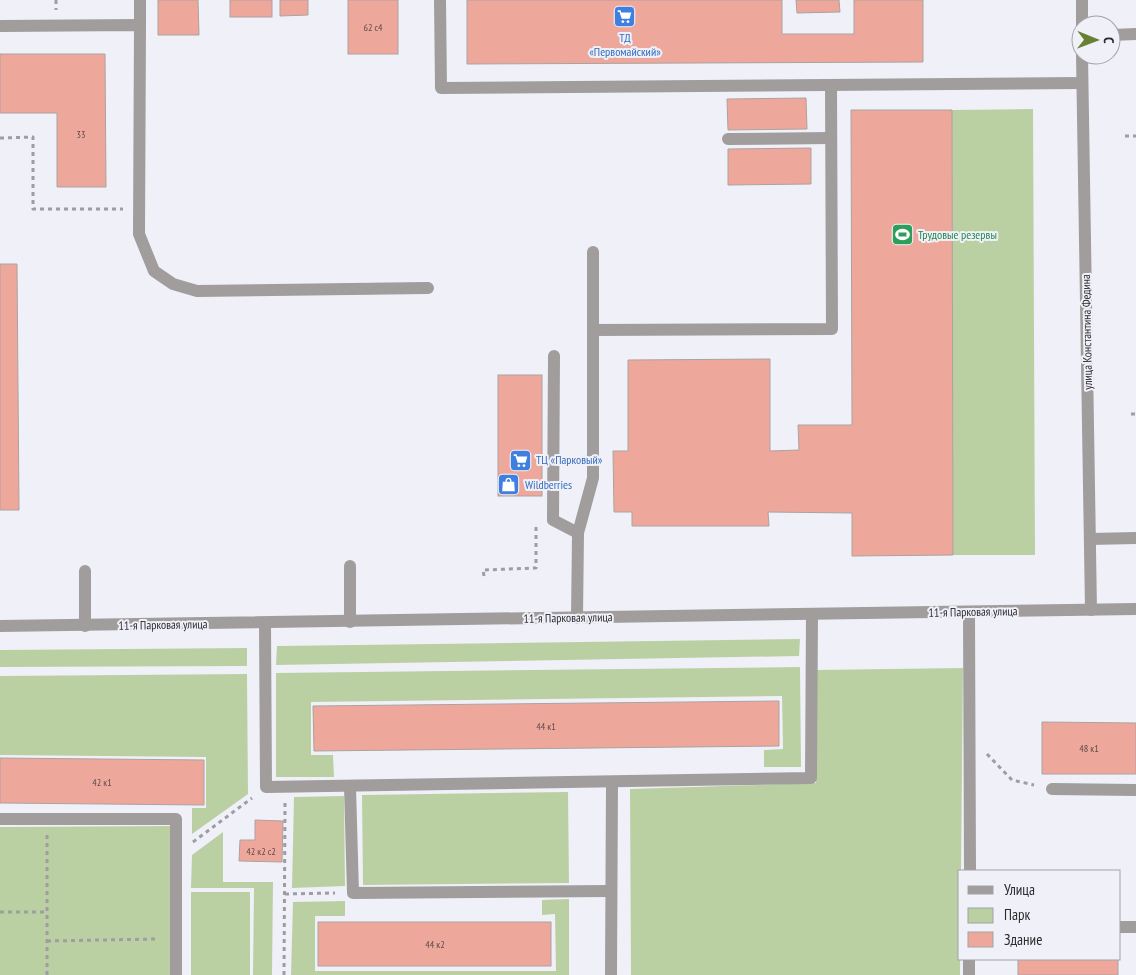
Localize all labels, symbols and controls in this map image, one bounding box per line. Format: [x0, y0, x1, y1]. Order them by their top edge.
supermarket icon: ТД «Первомайский» [613, 5, 637, 29]
north arrow [1071, 15, 1121, 65]
house number: 62 c4 [363, 21, 383, 34]
place label: ТД «Первомайский» [589, 30, 661, 59]
text: С [1100, 37, 1118, 44]
house number: 33 [77, 128, 86, 141]
sports icon: Трудовые резервы [890, 223, 914, 247]
place label: Трудовые резервы [918, 227, 997, 242]
street label: улица Константина Федина [1078, 274, 1095, 390]
supermarket icon: ТЦ «Парковый» [508, 448, 532, 472]
place label: ТЦ «Парковый» [536, 452, 603, 467]
shop icon: Wildberries [497, 473, 521, 497]
place label: Wildberries [525, 477, 572, 492]
street label: 11-я Парковая улица [928, 603, 1018, 620]
street label: 11-я Парковая улица [523, 609, 613, 626]
street label: 11-я Парковая улица [118, 616, 208, 633]
house number: 44 к1 [536, 720, 556, 733]
house number: 48 к1 [1079, 742, 1099, 755]
house number: 42 к1 [92, 776, 112, 789]
house number: 42 к2 с2 [246, 845, 276, 858]
legend [958, 870, 1121, 960]
text: Улица [1004, 880, 1035, 899]
text: Парк [1004, 905, 1030, 924]
text: Здание [1004, 930, 1042, 949]
house number: 44 к2 [425, 938, 445, 951]

